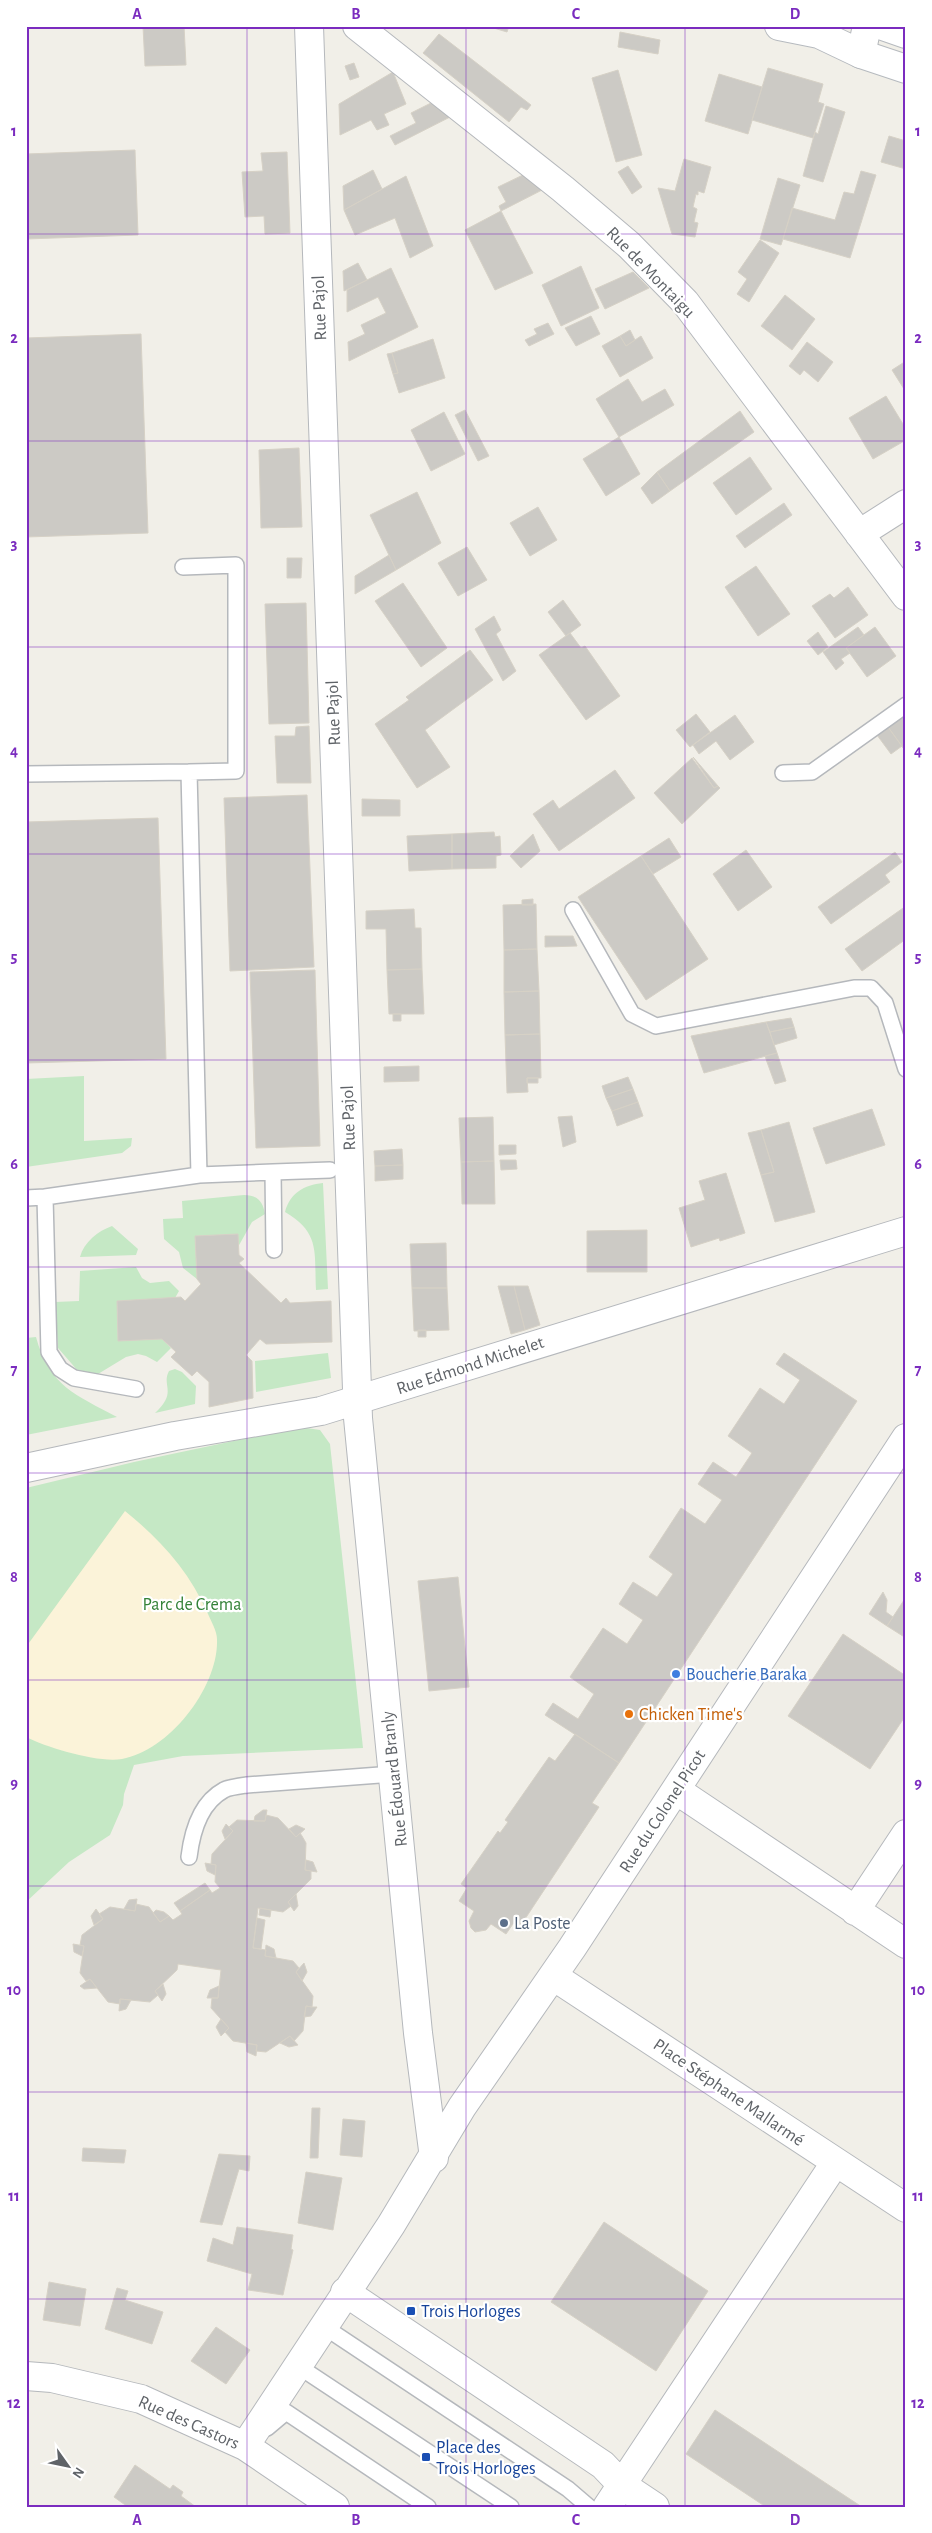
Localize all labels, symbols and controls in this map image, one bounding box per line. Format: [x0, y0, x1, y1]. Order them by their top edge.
text: A [132, 6, 142, 22]
text: B [351, 6, 361, 22]
text: C [572, 6, 581, 22]
text: D [790, 6, 801, 22]
text: 1 [11, 123, 17, 139]
text: 1 [915, 123, 921, 139]
street label: Rue de Montaigu [603, 224, 698, 322]
street label: Rue Pajol [310, 275, 330, 341]
text: 2 [10, 330, 18, 346]
text: 2 [914, 330, 922, 346]
text: 3 [11, 536, 18, 552]
text: 3 [915, 536, 922, 552]
street label: Rue Pajol [324, 680, 344, 746]
text: 4 [10, 743, 18, 759]
text: 4 [914, 743, 922, 759]
text: 5 [11, 949, 18, 965]
text: 5 [915, 949, 922, 965]
street label: Rue Pajol [339, 1085, 359, 1151]
text: 6 [10, 1156, 18, 1172]
text: 6 [914, 1156, 922, 1172]
street label: Rue Edmond Michelet [394, 1334, 546, 1398]
text: 7 [11, 1362, 18, 1378]
text: 7 [915, 1362, 922, 1378]
text: 8 [10, 1569, 18, 1585]
text: 8 [914, 1569, 922, 1585]
park label: Parc de Crema [142, 1596, 242, 1614]
place label: Boucherie Baraka [686, 1666, 807, 1684]
marker: Boucherie Baraka [670, 1668, 682, 1680]
place label: Chicken Time's [639, 1706, 743, 1724]
marker: Chicken Time's [623, 1708, 635, 1720]
street label: Rue Édouard Branly [376, 1710, 411, 1848]
street label: Rue du Colonel Picot [616, 1747, 709, 1876]
text: 9 [10, 1775, 18, 1791]
text: 9 [914, 1775, 922, 1791]
place label: La Poste [514, 1915, 571, 1933]
marker: La Poste [498, 1917, 510, 1929]
text: 10 [7, 1982, 21, 1998]
text: 10 [911, 1982, 925, 1998]
street label: Place Stéphane Mallarmé [650, 2036, 807, 2150]
text: 11 [8, 2188, 20, 2204]
text: 11 [912, 2188, 924, 2204]
place label: Trois Horloges [421, 2303, 521, 2321]
marker: Trois Horloges [405, 2305, 417, 2317]
street label: Rue des Castors [135, 2393, 242, 2453]
text: 12 [7, 2395, 21, 2411]
text: 12 [911, 2395, 925, 2411]
place label: Place des Trois Horloges [436, 2439, 536, 2478]
north arrow [42, 2440, 92, 2490]
marker: Place des Trois Horloges [420, 2451, 432, 2463]
text: N [70, 2465, 87, 2480]
text: A [132, 2512, 142, 2528]
text: B [351, 2512, 361, 2528]
text: C [572, 2512, 581, 2528]
text: D [790, 2512, 801, 2528]

